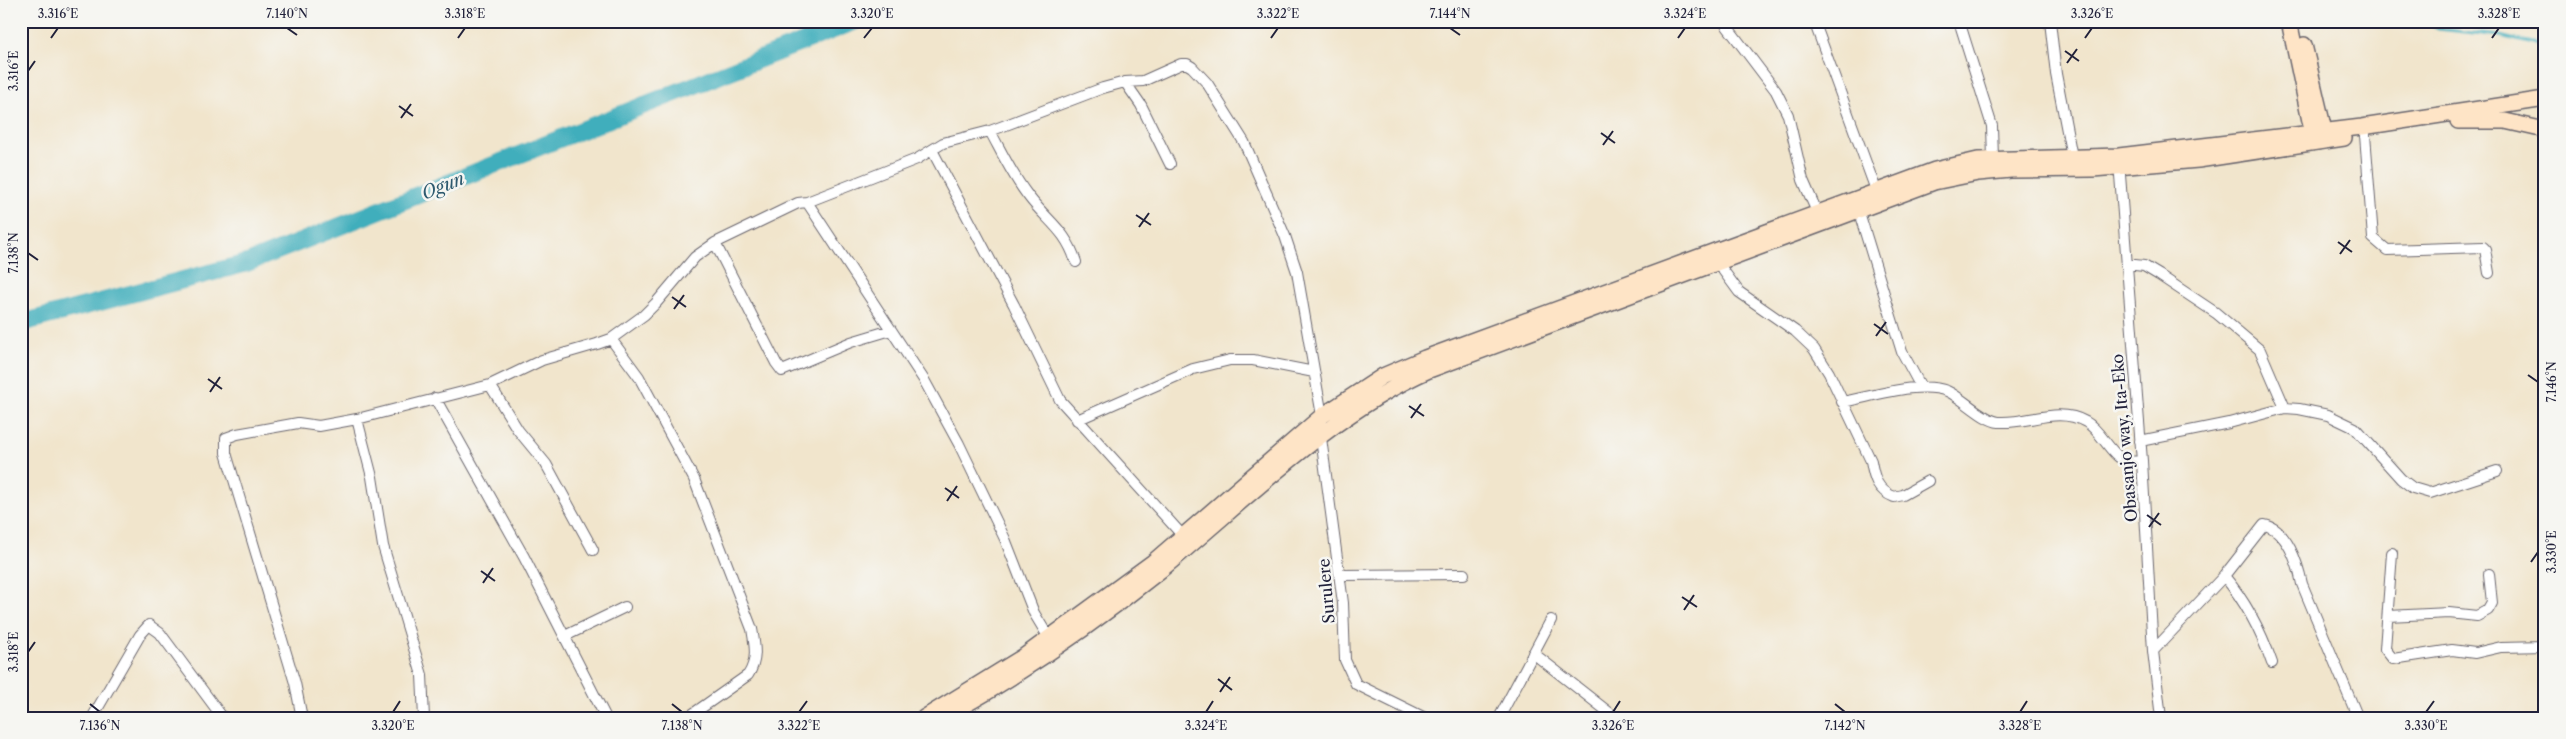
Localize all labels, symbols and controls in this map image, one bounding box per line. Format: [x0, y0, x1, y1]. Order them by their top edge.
text: 3.316°E [38, 6, 78, 21]
text: 7.140°N [266, 6, 308, 21]
text: 3.318°E [445, 6, 485, 21]
text: 3.320°E [850, 6, 894, 21]
text: 3.322°E [1257, 6, 1299, 21]
text: 7.144°N [1429, 6, 1471, 21]
text: 3.324°E [1664, 6, 1706, 21]
text: 3.326°E [2071, 6, 2113, 21]
text: 3.328°E [2478, 6, 2520, 21]
text: 3.316°E [6, 51, 21, 91]
water label: Ogun [418, 167, 468, 205]
text: 7.138°N [6, 232, 21, 274]
street label: Obasanjo way, Ita-Eko [2107, 353, 2141, 523]
text: 7.146°N [2544, 361, 2559, 403]
text: 3.330°E [2544, 531, 2559, 573]
street label: Surulere [1313, 558, 1339, 624]
text: 3.318°E [6, 632, 21, 672]
text: 7.136°N [80, 718, 120, 733]
text: 3.320°E [371, 718, 415, 733]
text: 7.138°N [661, 718, 703, 733]
text: 3.322°E [778, 718, 820, 733]
text: 3.324°E [1185, 718, 1227, 733]
text: 3.326°E [1592, 718, 1634, 733]
text: 7.142°N [1824, 718, 1866, 733]
text: 3.328°E [1999, 718, 2041, 733]
text: 3.330°E [2405, 718, 2447, 733]

